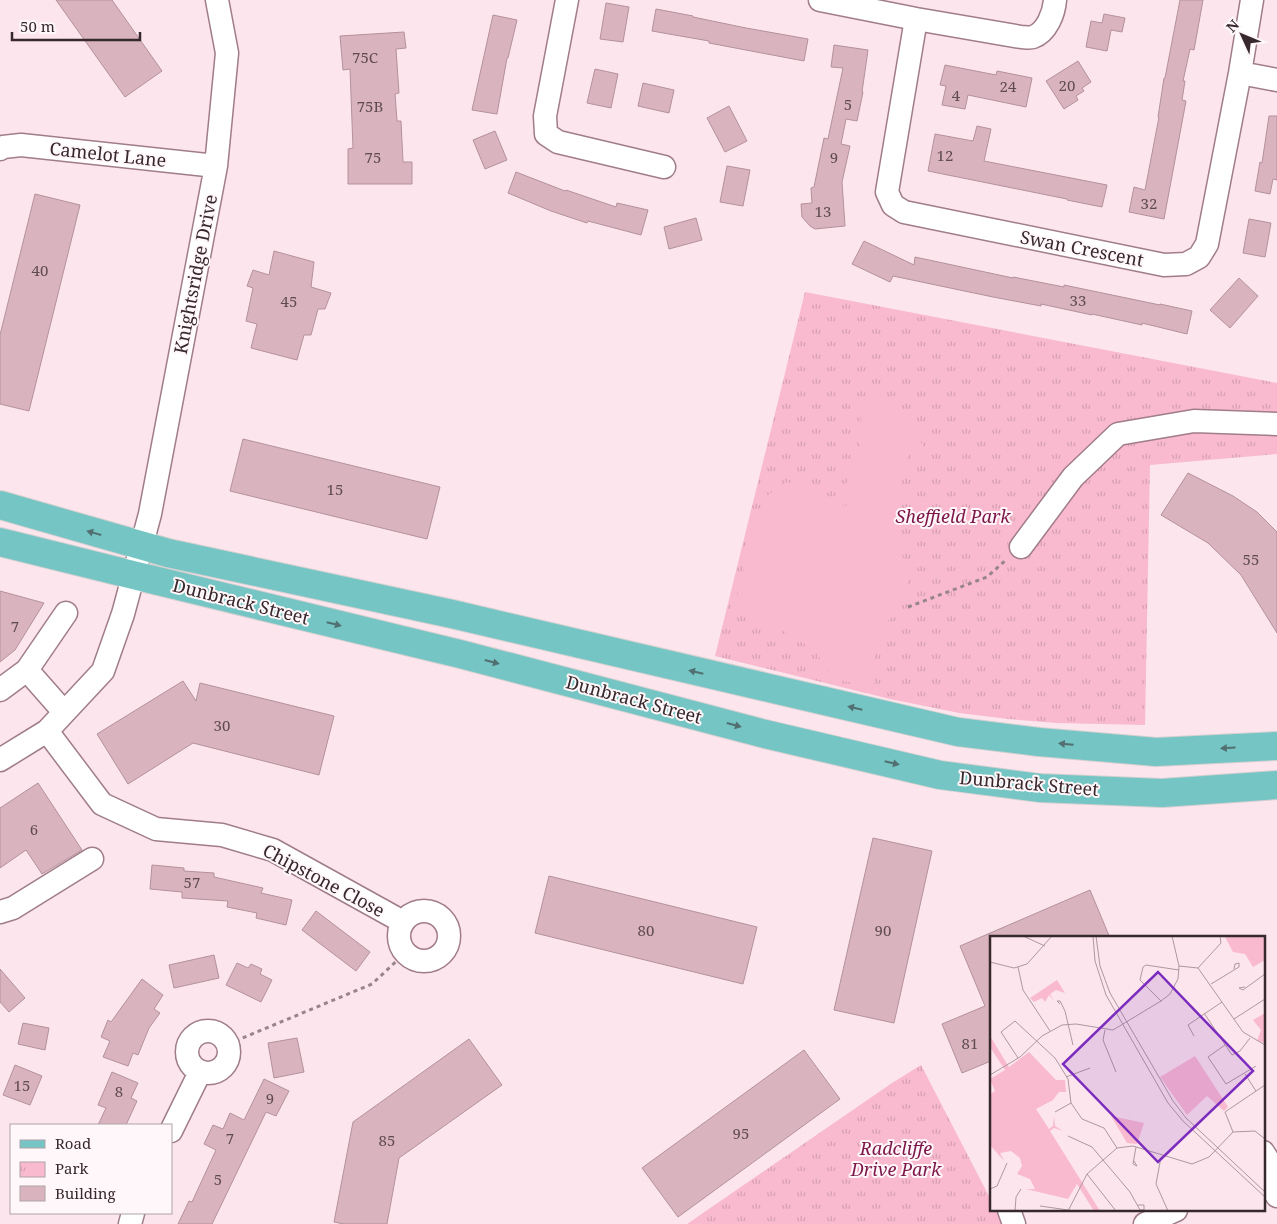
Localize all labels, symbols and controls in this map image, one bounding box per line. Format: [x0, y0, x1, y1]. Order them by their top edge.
scale bar [12, 10, 140, 42]
north arrow [1217, 10, 1267, 60]
text: N [1222, 15, 1243, 36]
text: 50 m [20, 16, 55, 36]
house number: 75C [352, 47, 378, 67]
house number: 20 [1059, 75, 1075, 95]
house number: 24 [1000, 76, 1017, 96]
house number: 4 [952, 85, 961, 105]
house number: 5 [844, 94, 852, 114]
house number: 75B [357, 96, 383, 116]
street label: Camelot Lane [48, 136, 168, 172]
house number: 12 [937, 145, 953, 165]
house number: 75 [365, 147, 381, 167]
house number: 9 [830, 147, 838, 167]
street label: Knightsridge Drive [168, 192, 222, 356]
house number: 32 [1141, 193, 1157, 213]
house number: 13 [815, 201, 831, 221]
street label: Swan Crescent [1018, 224, 1146, 272]
house number: 40 [32, 260, 48, 280]
house number: 33 [1070, 290, 1086, 310]
house number: 45 [281, 291, 297, 311]
house number: 15 [327, 479, 343, 499]
park label: Sheffield Park [895, 504, 1011, 528]
one-way arrow [87, 528, 102, 536]
house number: 55 [1243, 549, 1259, 569]
street label: Dunbrack Street [170, 572, 312, 630]
house number: 7 [11, 616, 19, 636]
one-way arrow [326, 620, 341, 628]
one-way arrow [484, 659, 499, 667]
one-way arrow [689, 668, 704, 676]
street label: Dunbrack Street [563, 669, 705, 729]
one-way arrow [847, 704, 862, 712]
house number: 30 [214, 715, 230, 735]
one-way arrow [726, 722, 741, 730]
one-way arrow [1058, 740, 1074, 748]
one-way arrow [1220, 744, 1236, 752]
one-way arrow [884, 759, 899, 767]
street label: Dunbrack Street [958, 765, 1100, 801]
house number: 6 [30, 819, 38, 839]
street label: Chipstone Close [259, 838, 389, 922]
house number: 57 [184, 872, 200, 892]
house number: 80 [638, 920, 654, 940]
house number: 90 [875, 920, 891, 940]
inset map [990, 936, 1264, 1212]
house number: 81 [962, 1033, 978, 1053]
house number: 15 [14, 1075, 30, 1095]
house number: 8 [115, 1081, 123, 1101]
house number: 9 [266, 1088, 274, 1108]
house number: 95 [733, 1123, 749, 1143]
legend [10, 1124, 172, 1214]
house number: 7 [226, 1128, 234, 1148]
house number: 85 [379, 1130, 395, 1150]
text: Road [55, 1133, 91, 1153]
park label: Radcliffe Drive Park [850, 1136, 942, 1181]
text: Park [55, 1158, 89, 1178]
house number: 5 [214, 1169, 222, 1189]
text: Building [55, 1183, 116, 1203]

